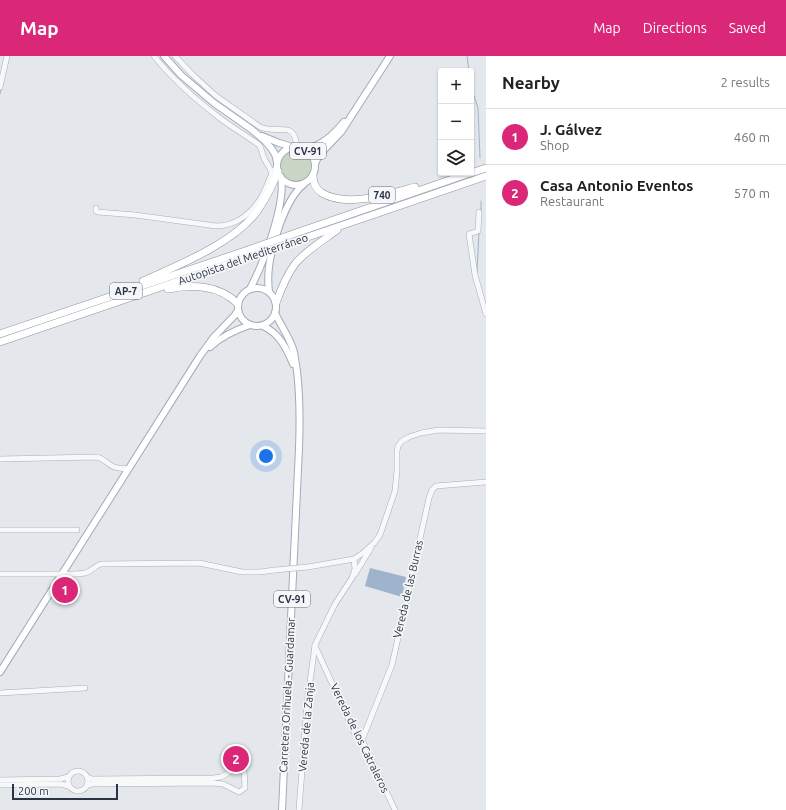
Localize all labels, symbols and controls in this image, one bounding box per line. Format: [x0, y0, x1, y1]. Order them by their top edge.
text: Map [20, 17, 59, 39]
text: Map [593, 20, 621, 36]
text: Directions [643, 20, 707, 36]
text: Saved [729, 20, 766, 36]
map controls [438, 68, 474, 176]
button: + [438, 68, 474, 104]
text: Nearby [502, 73, 560, 92]
text: 2 results [720, 75, 770, 89]
button: − [438, 104, 474, 140]
text: J. Gálvez [540, 121, 602, 138]
text: 1 [511, 130, 519, 144]
text: 460 m [734, 130, 770, 144]
text: Shop [540, 138, 569, 152]
button: layers [438, 140, 474, 176]
road number: CV-91 [290, 143, 326, 159]
text: Casa Antonio Eventos [540, 177, 693, 194]
text: 2 [511, 186, 519, 200]
text: 570 m [734, 186, 770, 200]
road number: 740 [369, 187, 395, 203]
text: Restaurant [540, 194, 604, 208]
street label: Autopista del Mediterráneo [177, 231, 309, 287]
road number: AP-7 [110, 283, 142, 299]
your location [256, 446, 276, 466]
street label: Vereda de las Burras [391, 539, 425, 639]
pin: 1 [52, 575, 78, 605]
road number: CV-91 [274, 591, 310, 607]
street label: Carretera Orihuela - Guardamar [277, 616, 297, 773]
street label: Vereda de los Catraleros [328, 681, 392, 795]
street label: Vereda de la Zanja [296, 682, 316, 772]
pin: 2 [223, 744, 249, 774]
scale bar [12, 782, 118, 801]
text: 200 m [18, 785, 49, 797]

